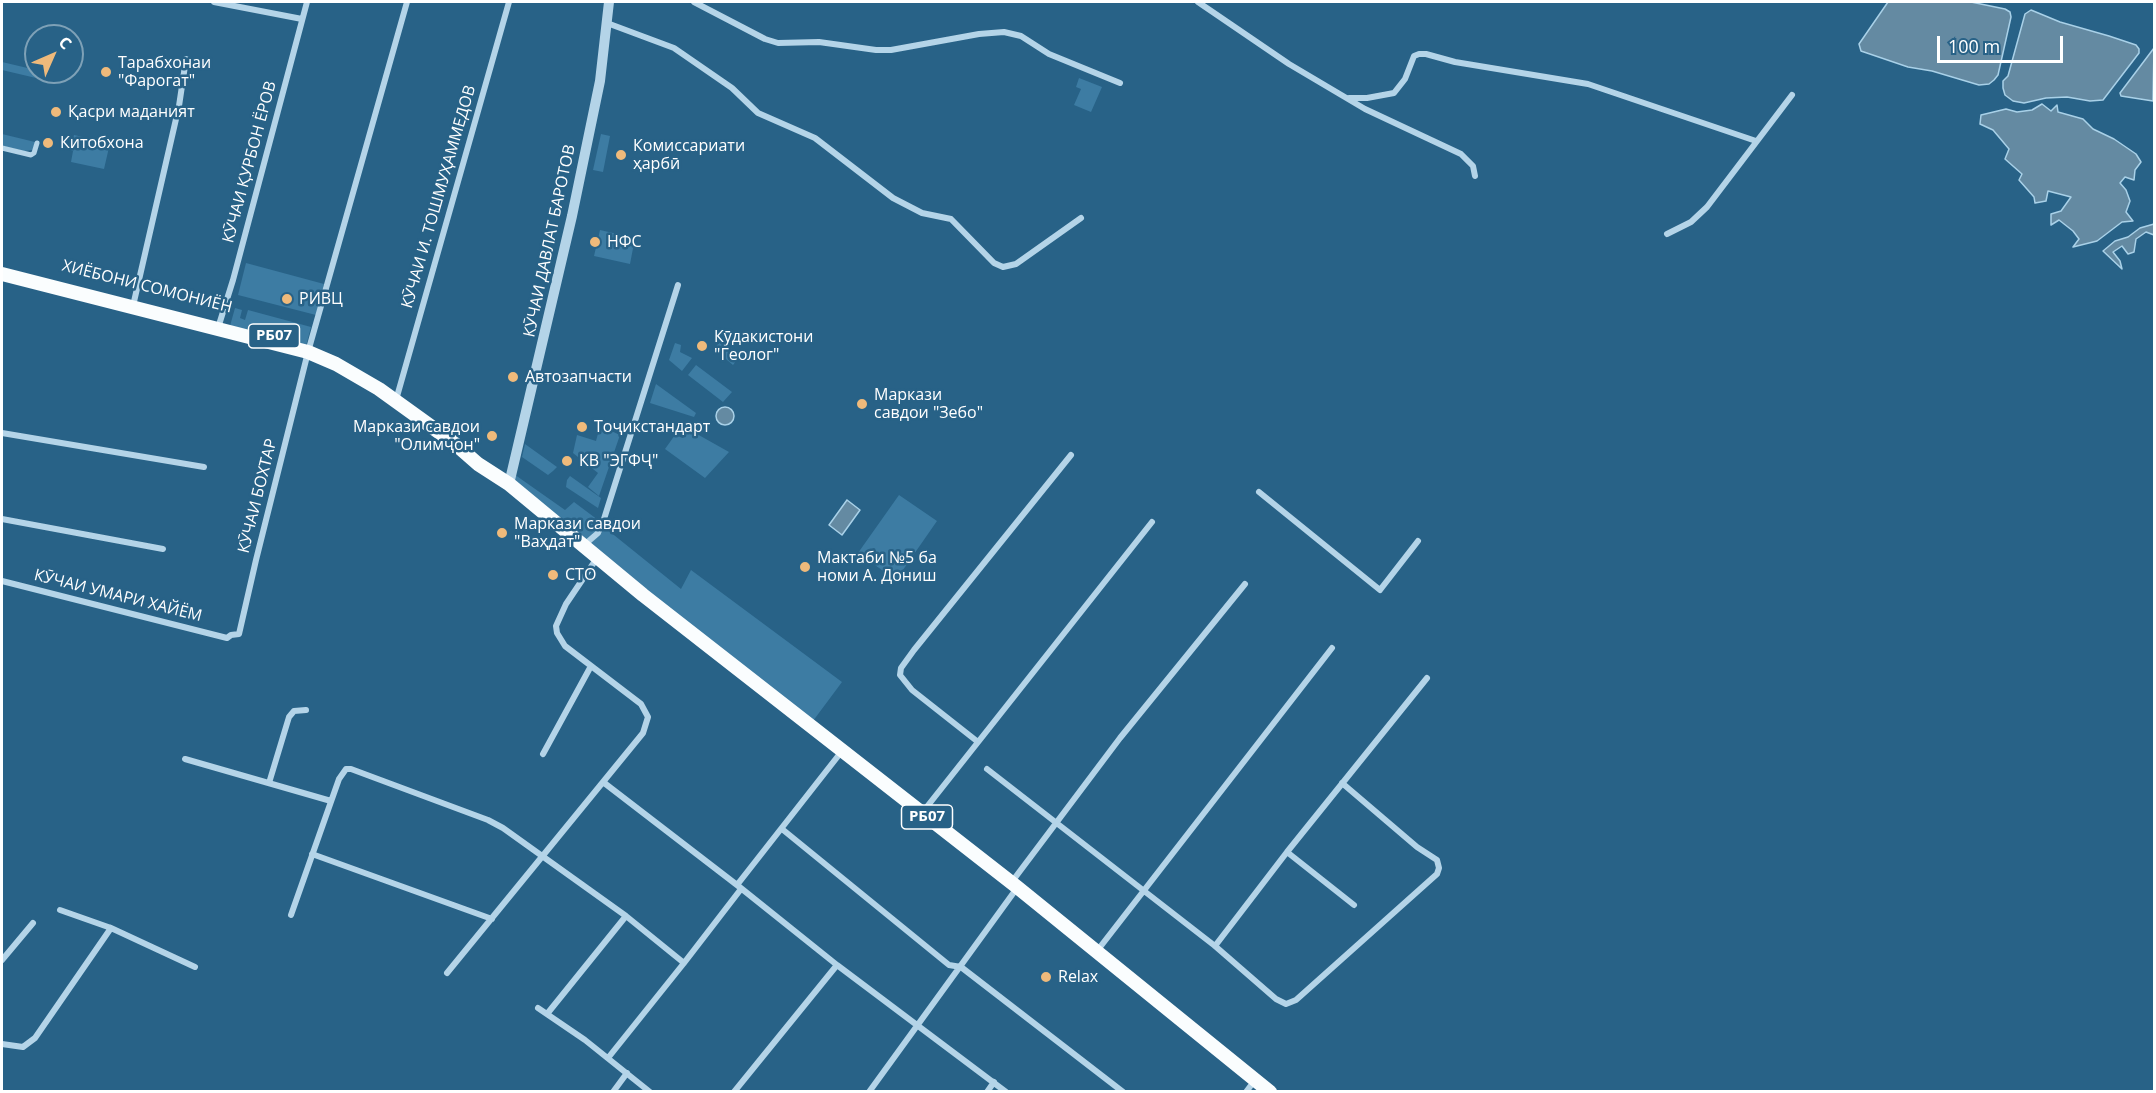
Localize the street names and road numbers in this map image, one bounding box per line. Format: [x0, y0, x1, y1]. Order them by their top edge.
street label: КӮЧАИ ҚУРБОН ЁРОВ [219, 79, 281, 245]
street label: КӮЧАИ И. ТОШМУҲАММЕДОВ [398, 83, 480, 311]
street label: КӮЧАИ ДАВЛАТ БАРОТОВ [520, 143, 580, 339]
street label: ХИЁБОНИ СОМОНИЁН [60, 257, 234, 317]
road number: РБ07 [248, 324, 300, 348]
street label: КӮЧАИ БОХТАР [235, 437, 281, 555]
street label: КӮЧАИ УМАРИ ХАЙЁМ [32, 566, 204, 626]
road number: РБ07 [902, 805, 952, 829]

